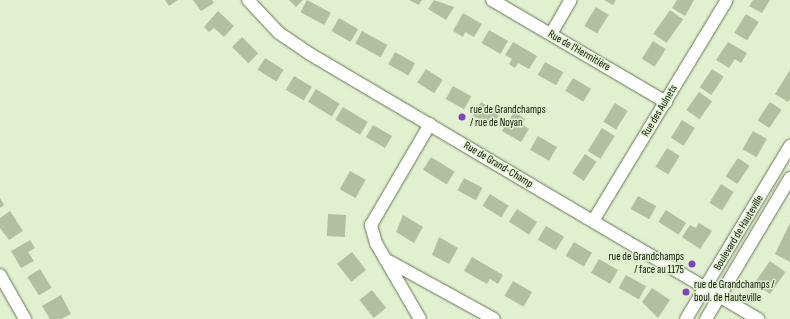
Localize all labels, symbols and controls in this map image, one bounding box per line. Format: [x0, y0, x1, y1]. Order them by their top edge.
street label: Rue de l'Hermitière [545, 28, 613, 74]
street label: Rue des Aulnets [639, 83, 681, 139]
place label: rue de Grandchamps / rue de Noyan [470, 104, 546, 130]
marker: rue de Grandchamps / rue de Noyan [457, 112, 467, 122]
street label: Rue de Grand-Champ [461, 139, 535, 191]
street label: Boulevard de Hauteville [711, 193, 767, 273]
place label: rue de Grandchamps / face au 1175 [608, 251, 684, 277]
marker: rue de Grandchamps / face au 1175 [687, 259, 697, 269]
place label: rue de Grandchamps / boul. de Hauteville [694, 279, 775, 305]
marker: rue de Grandchamps / boul. de Hauteville [681, 287, 691, 297]

